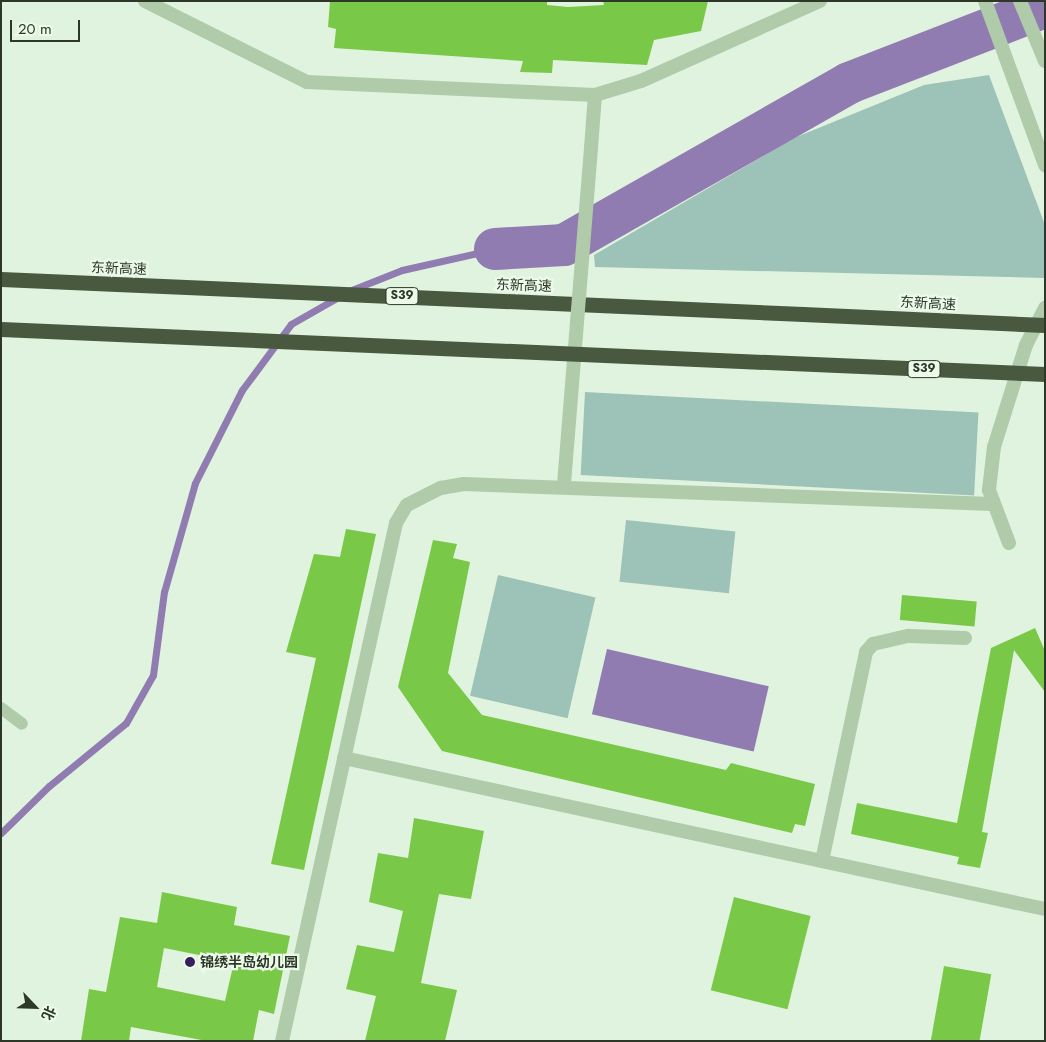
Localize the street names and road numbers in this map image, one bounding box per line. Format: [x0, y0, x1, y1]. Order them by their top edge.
street label: 东新高速 [91, 259, 147, 277]
street label: 东新高速 [496, 276, 552, 294]
road number: S39 [384, 286, 420, 306]
street label: 东新高速 [900, 293, 956, 313]
road number: S39 [906, 359, 942, 378]

